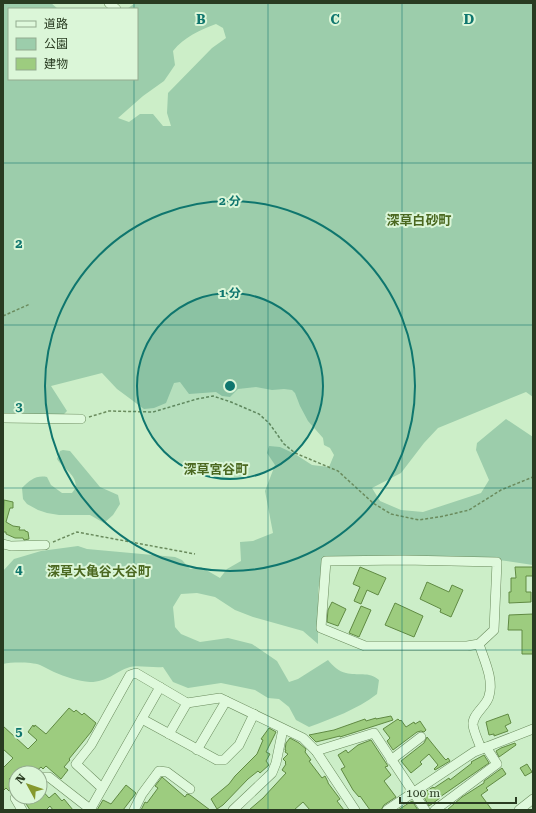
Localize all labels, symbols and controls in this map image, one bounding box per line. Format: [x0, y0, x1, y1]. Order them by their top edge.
legend [8, 8, 138, 80]
text: B [196, 12, 206, 27]
text: C [330, 12, 340, 27]
text: D [464, 12, 474, 27]
text: 道路 [44, 17, 68, 31]
text: 公園 [44, 37, 68, 51]
text: 建物 [44, 57, 68, 71]
text: 2 分 [219, 194, 241, 208]
district label: 深草白砂町 [386, 213, 452, 228]
text: 2 [15, 236, 23, 251]
text: 1 分 [219, 286, 241, 300]
centre of rings [223, 379, 237, 393]
text: 3 [15, 399, 23, 414]
district label: 深草宮谷町 [183, 462, 249, 477]
text: 4 [15, 562, 23, 577]
district label: 深草大亀谷大谷町 [47, 564, 151, 579]
text: 5 [15, 724, 23, 739]
north arrow [8, 765, 48, 805]
text: N [13, 771, 29, 786]
scale bar [400, 779, 516, 805]
text: 100 m [406, 786, 440, 800]

